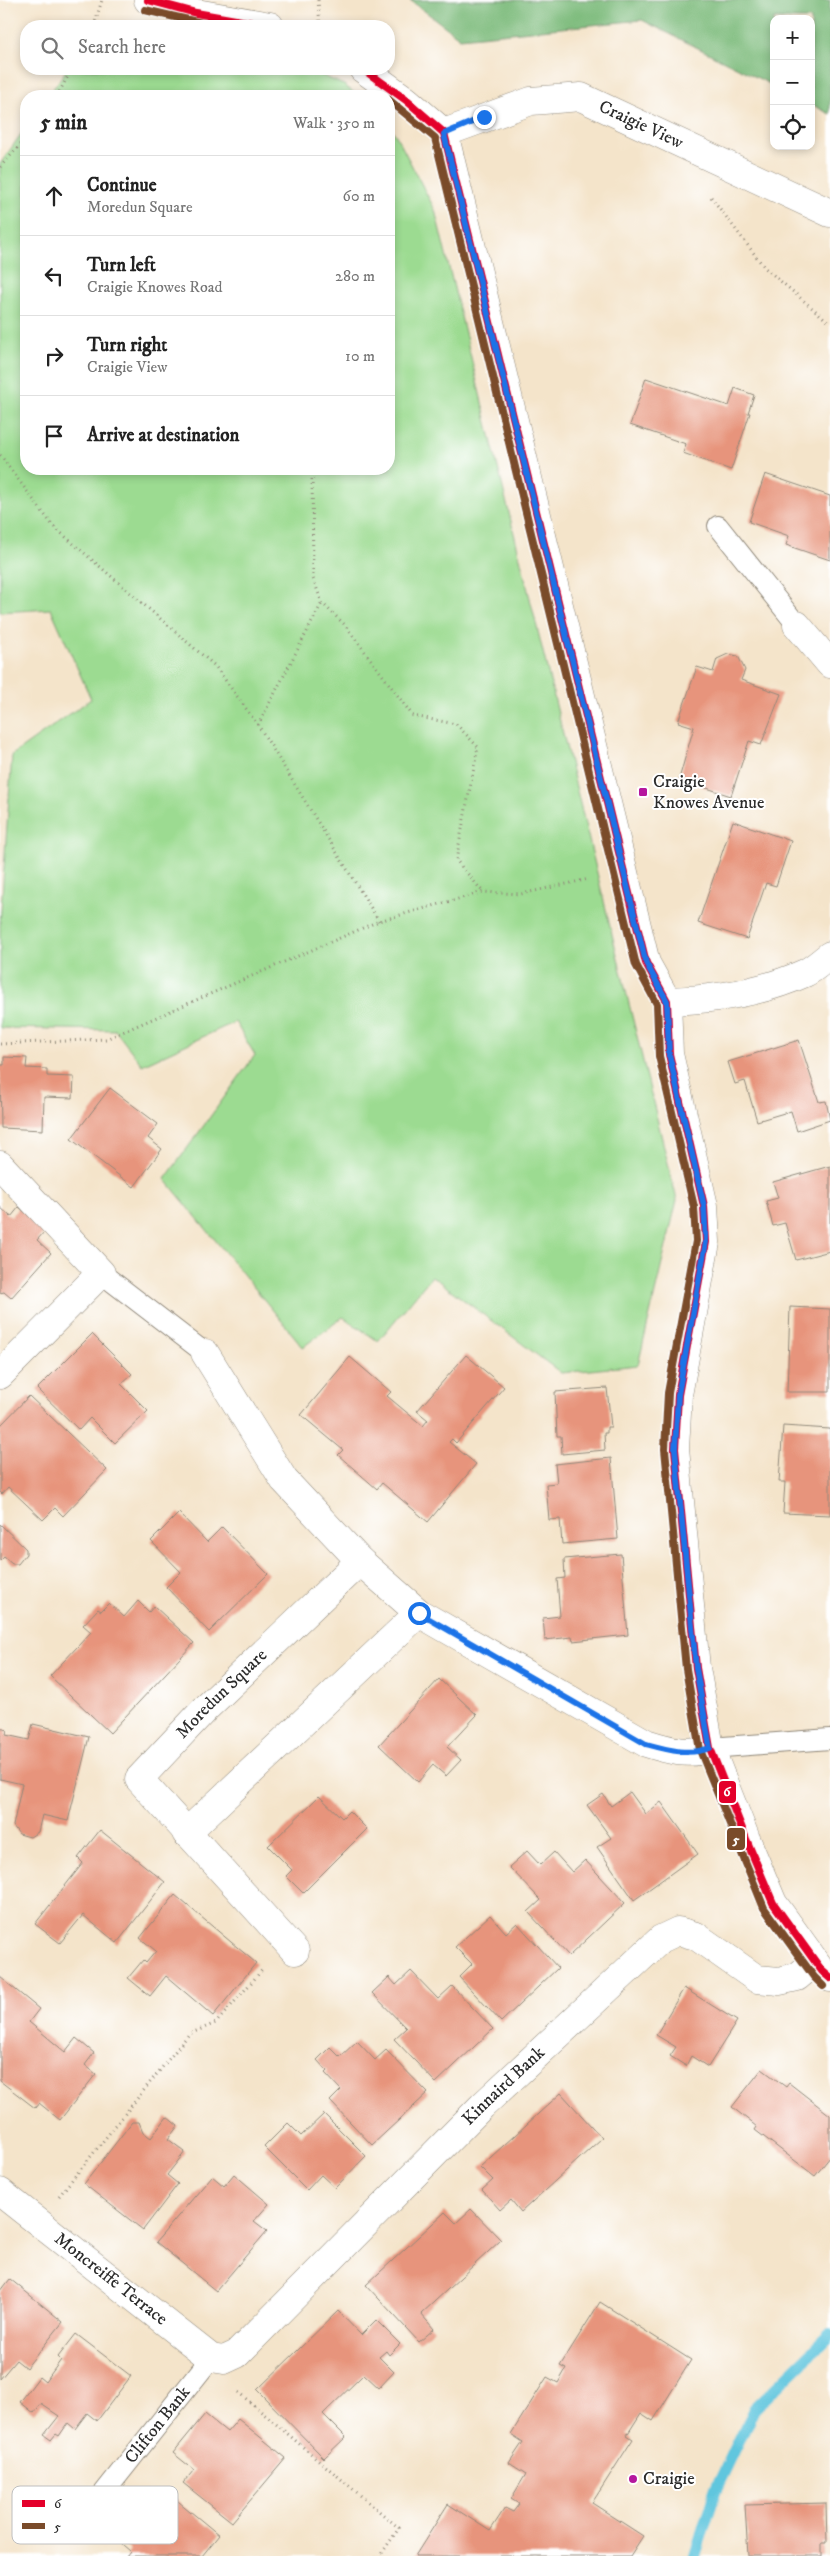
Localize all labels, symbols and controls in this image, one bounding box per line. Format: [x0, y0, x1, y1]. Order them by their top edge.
map controls [770, 15, 815, 150]
button: + [770, 15, 815, 60]
search box [20, 20, 395, 75]
icon: search [38, 34, 66, 62]
text: Search here [78, 36, 166, 59]
button: − [770, 60, 815, 105]
street label: Craigie View [595, 96, 687, 154]
button: locate [770, 105, 815, 150]
route end [473, 106, 496, 129]
text: 5 min [40, 110, 87, 136]
text: Walk · 350 m [293, 113, 375, 133]
text: Continue [87, 174, 157, 197]
icon: ahead [40, 182, 68, 210]
text: 60 m [343, 186, 375, 206]
text: Moredun Square [87, 197, 193, 217]
text: Turn left [87, 254, 156, 277]
icon: left [40, 262, 68, 290]
text: 280 m [335, 266, 375, 286]
text: Craigie Knowes Road [87, 277, 222, 297]
text: Turn right [87, 334, 167, 357]
icon: right [40, 342, 68, 370]
text: 10 m [345, 346, 375, 366]
text: Craigie View [87, 357, 167, 377]
icon: arrive [40, 422, 68, 450]
text: Arrive at destination [87, 424, 239, 447]
place label: Craigie Knowes Avenue [653, 771, 764, 814]
marker: Craigie Knowes Avenue [637, 786, 649, 798]
route start [408, 1602, 431, 1625]
street label: Moredun Square [172, 1644, 272, 1743]
line badge: 6 [718, 1780, 737, 1804]
text: 6 [723, 1783, 731, 1801]
line badge: 5 [726, 1827, 746, 1851]
text: 5 [732, 1831, 740, 1849]
street label: Kinnaird Bank [458, 2042, 550, 2130]
street label: Moncreiffe Terrace [50, 2228, 172, 2330]
street label: Clifton Bank [120, 2382, 195, 2468]
place label: Craigie [643, 2468, 695, 2490]
marker: Craigie [627, 2473, 639, 2485]
legend [12, 2486, 178, 2544]
text: 6 [54, 2495, 62, 2513]
text: 5 [54, 2518, 61, 2536]

